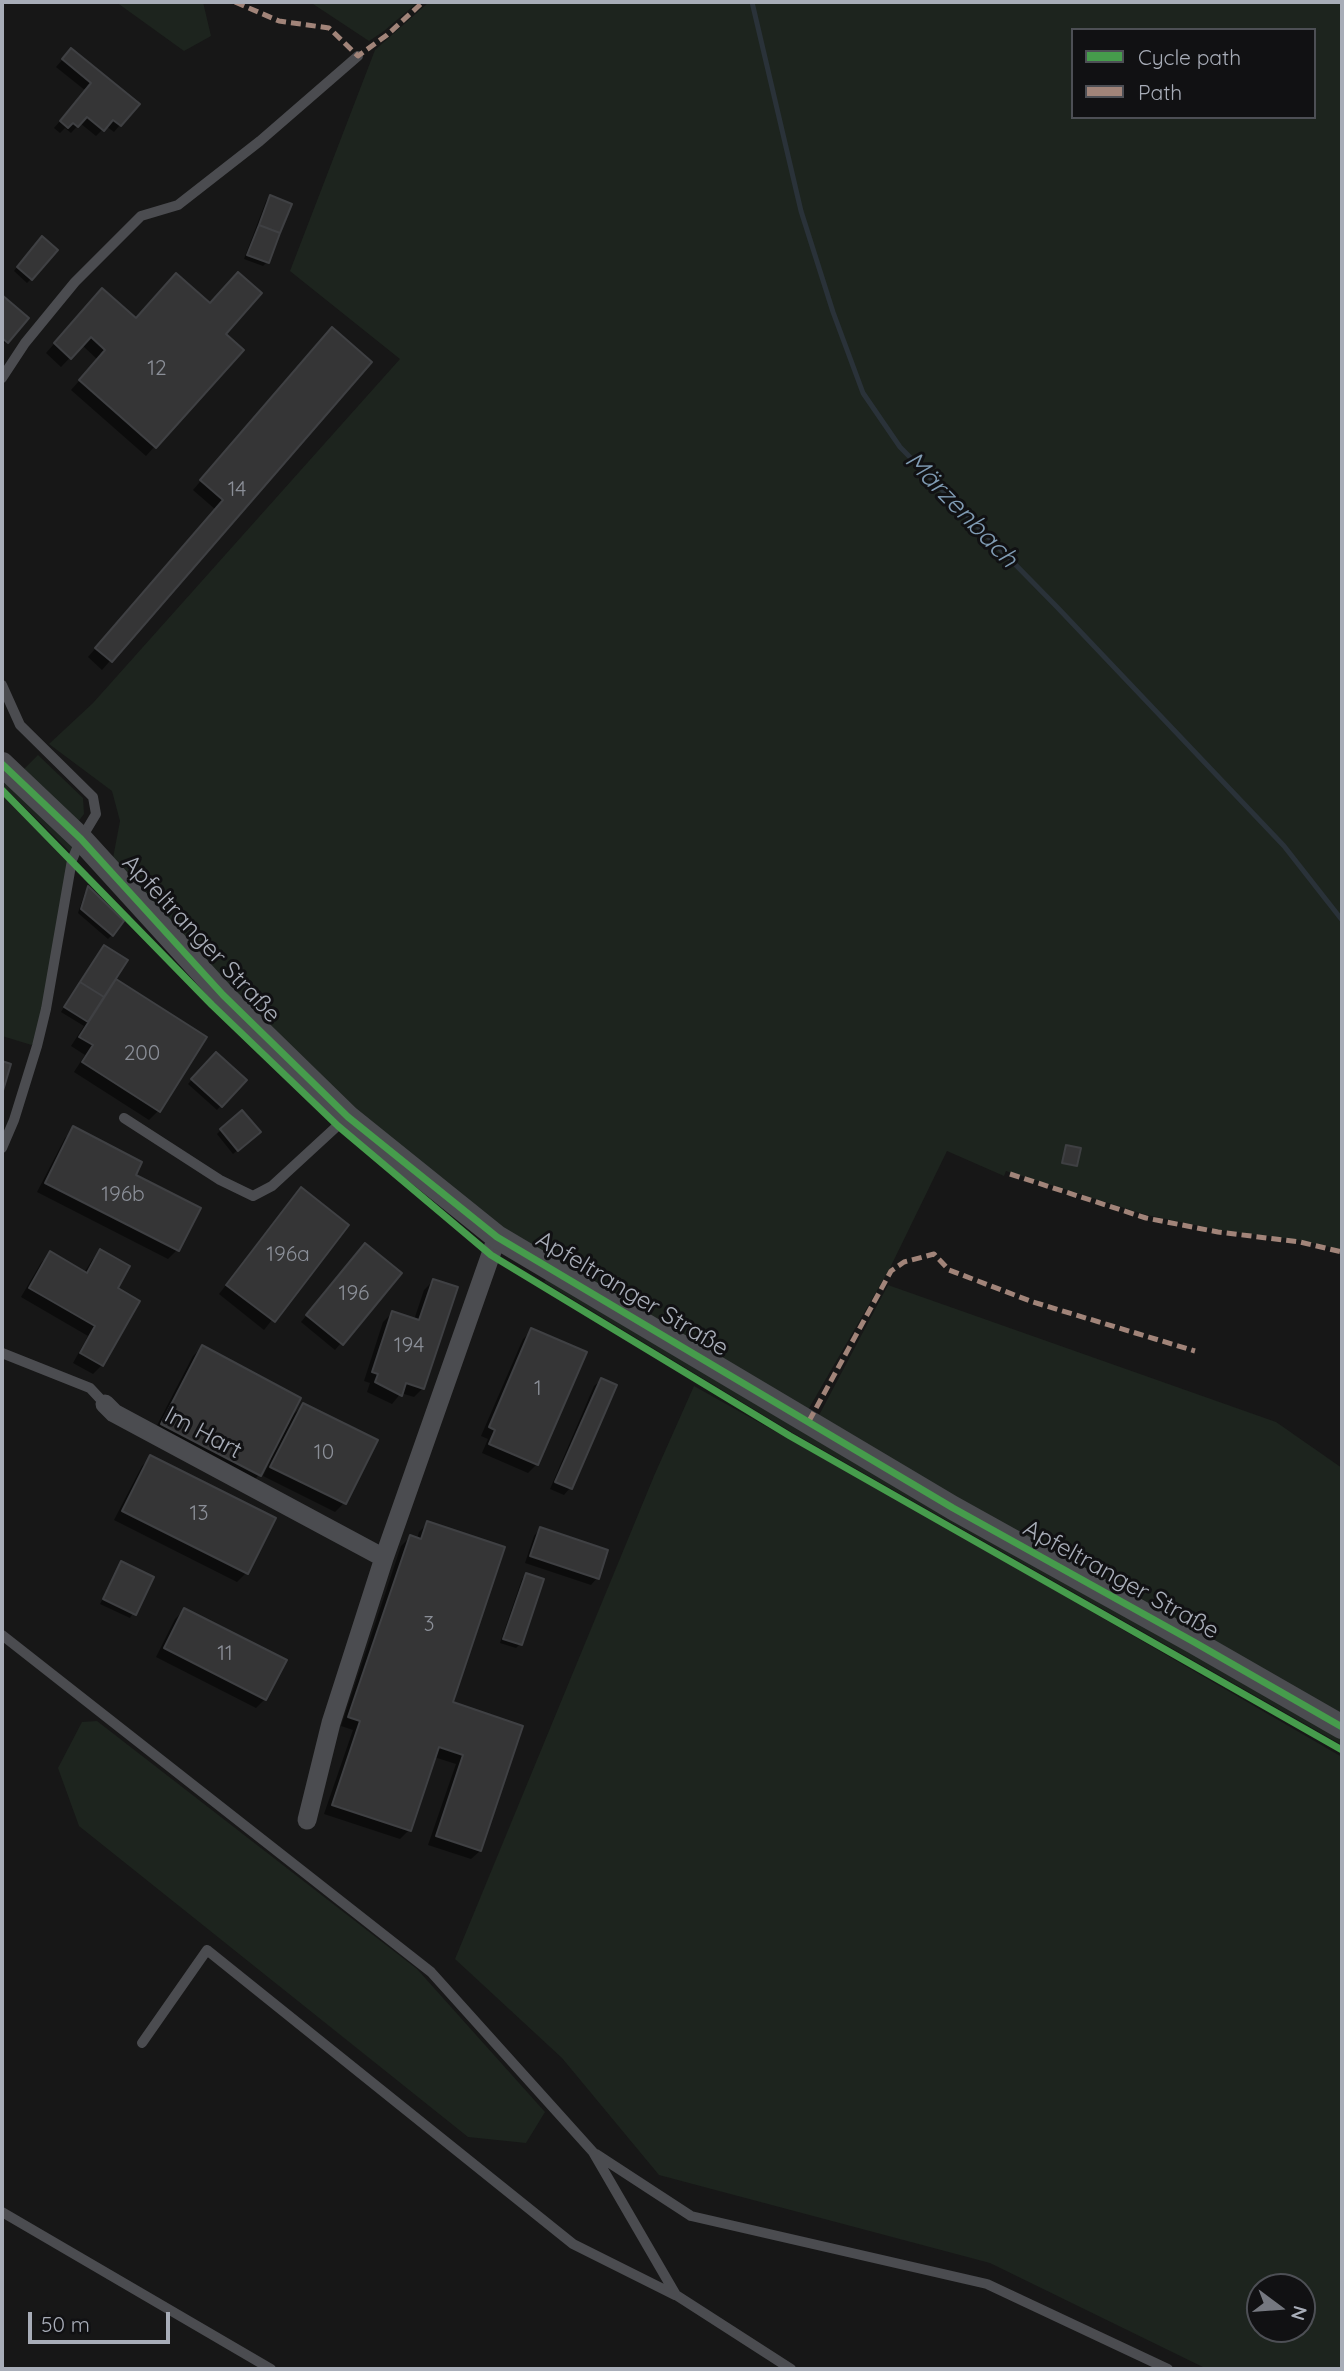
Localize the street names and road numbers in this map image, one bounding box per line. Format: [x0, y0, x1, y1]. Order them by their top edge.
street label: Apfeltranger Straße [116, 849, 286, 1029]
street label: Apfeltranger Straße [531, 1225, 733, 1363]
street label: Im Hart [159, 1401, 247, 1465]
street label: Apfeltranger Straße [1018, 1514, 1224, 1646]

